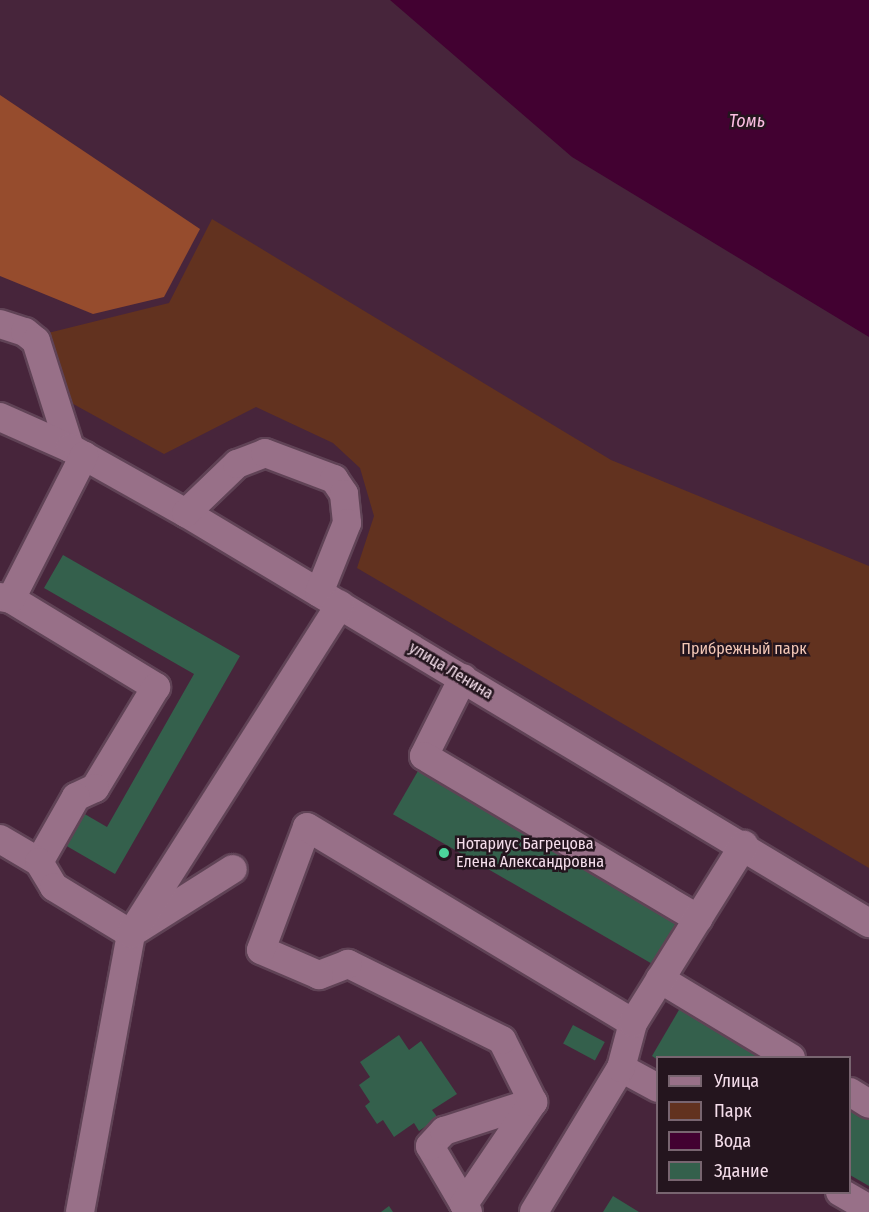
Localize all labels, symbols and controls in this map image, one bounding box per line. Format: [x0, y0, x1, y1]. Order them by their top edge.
water label: Томь [729, 110, 765, 132]
street label: улица Ленина [405, 638, 497, 704]
park label: Прибрежный парк [681, 639, 807, 659]
place label: Нотариус Багрецова Елена Александровна [456, 834, 604, 872]
marker: Нотариус Багрецова Елена Александровна [437, 846, 451, 860]
legend [656, 1056, 851, 1194]
text: Улица [714, 1070, 759, 1092]
text: Парк [714, 1100, 752, 1122]
text: Вода [714, 1130, 751, 1152]
text: Здание [714, 1160, 769, 1182]

